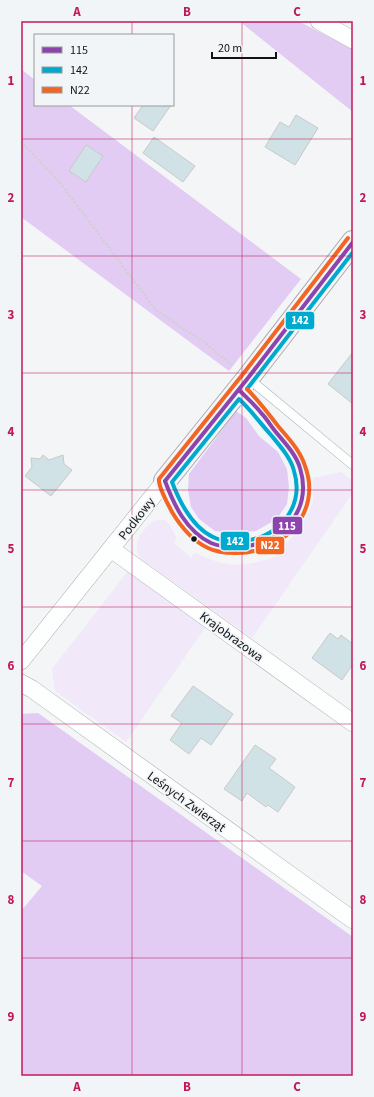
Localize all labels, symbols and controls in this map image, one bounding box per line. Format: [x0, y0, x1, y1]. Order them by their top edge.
text: A [72, 3, 81, 21]
text: B [183, 3, 191, 21]
text: C [293, 3, 301, 21]
legend [34, 34, 174, 106]
scale bar [212, 34, 276, 60]
text: 20 m [218, 40, 242, 57]
text: 115 [70, 42, 88, 59]
text: 142 [70, 62, 88, 79]
text: 1 [8, 72, 15, 90]
text: 1 [360, 72, 367, 90]
text: N22 [70, 82, 90, 99]
text: 2 [8, 189, 15, 207]
text: 2 [360, 189, 367, 207]
text: 3 [8, 306, 15, 324]
text: 3 [360, 306, 367, 324]
line badge: 142 [285, 311, 315, 330]
text: 142 [291, 313, 309, 328]
text: 4 [8, 423, 15, 441]
text: 4 [360, 423, 367, 441]
street label: Podkowy [114, 493, 159, 544]
line badge: 115 [272, 516, 303, 535]
text: 115 [278, 519, 296, 534]
line badge: 142 [220, 531, 250, 551]
unlabelled marker [189, 534, 199, 544]
text: 142 [226, 534, 244, 549]
line badge: N22 [255, 536, 285, 555]
text: N22 [261, 538, 280, 553]
text: 5 [8, 540, 15, 558]
text: 5 [360, 540, 367, 558]
street label: Krajobrazowa [196, 608, 267, 666]
text: 6 [8, 657, 15, 675]
text: 6 [360, 657, 367, 675]
street label: Leśnych Zwierząt [143, 767, 230, 837]
text: 7 [8, 774, 15, 792]
text: 7 [360, 774, 367, 792]
text: 8 [8, 891, 15, 909]
text: 8 [360, 891, 367, 909]
text: 9 [8, 1008, 15, 1026]
text: 9 [360, 1008, 367, 1026]
text: A [72, 1078, 81, 1096]
text: B [183, 1078, 191, 1096]
text: C [293, 1078, 301, 1096]

